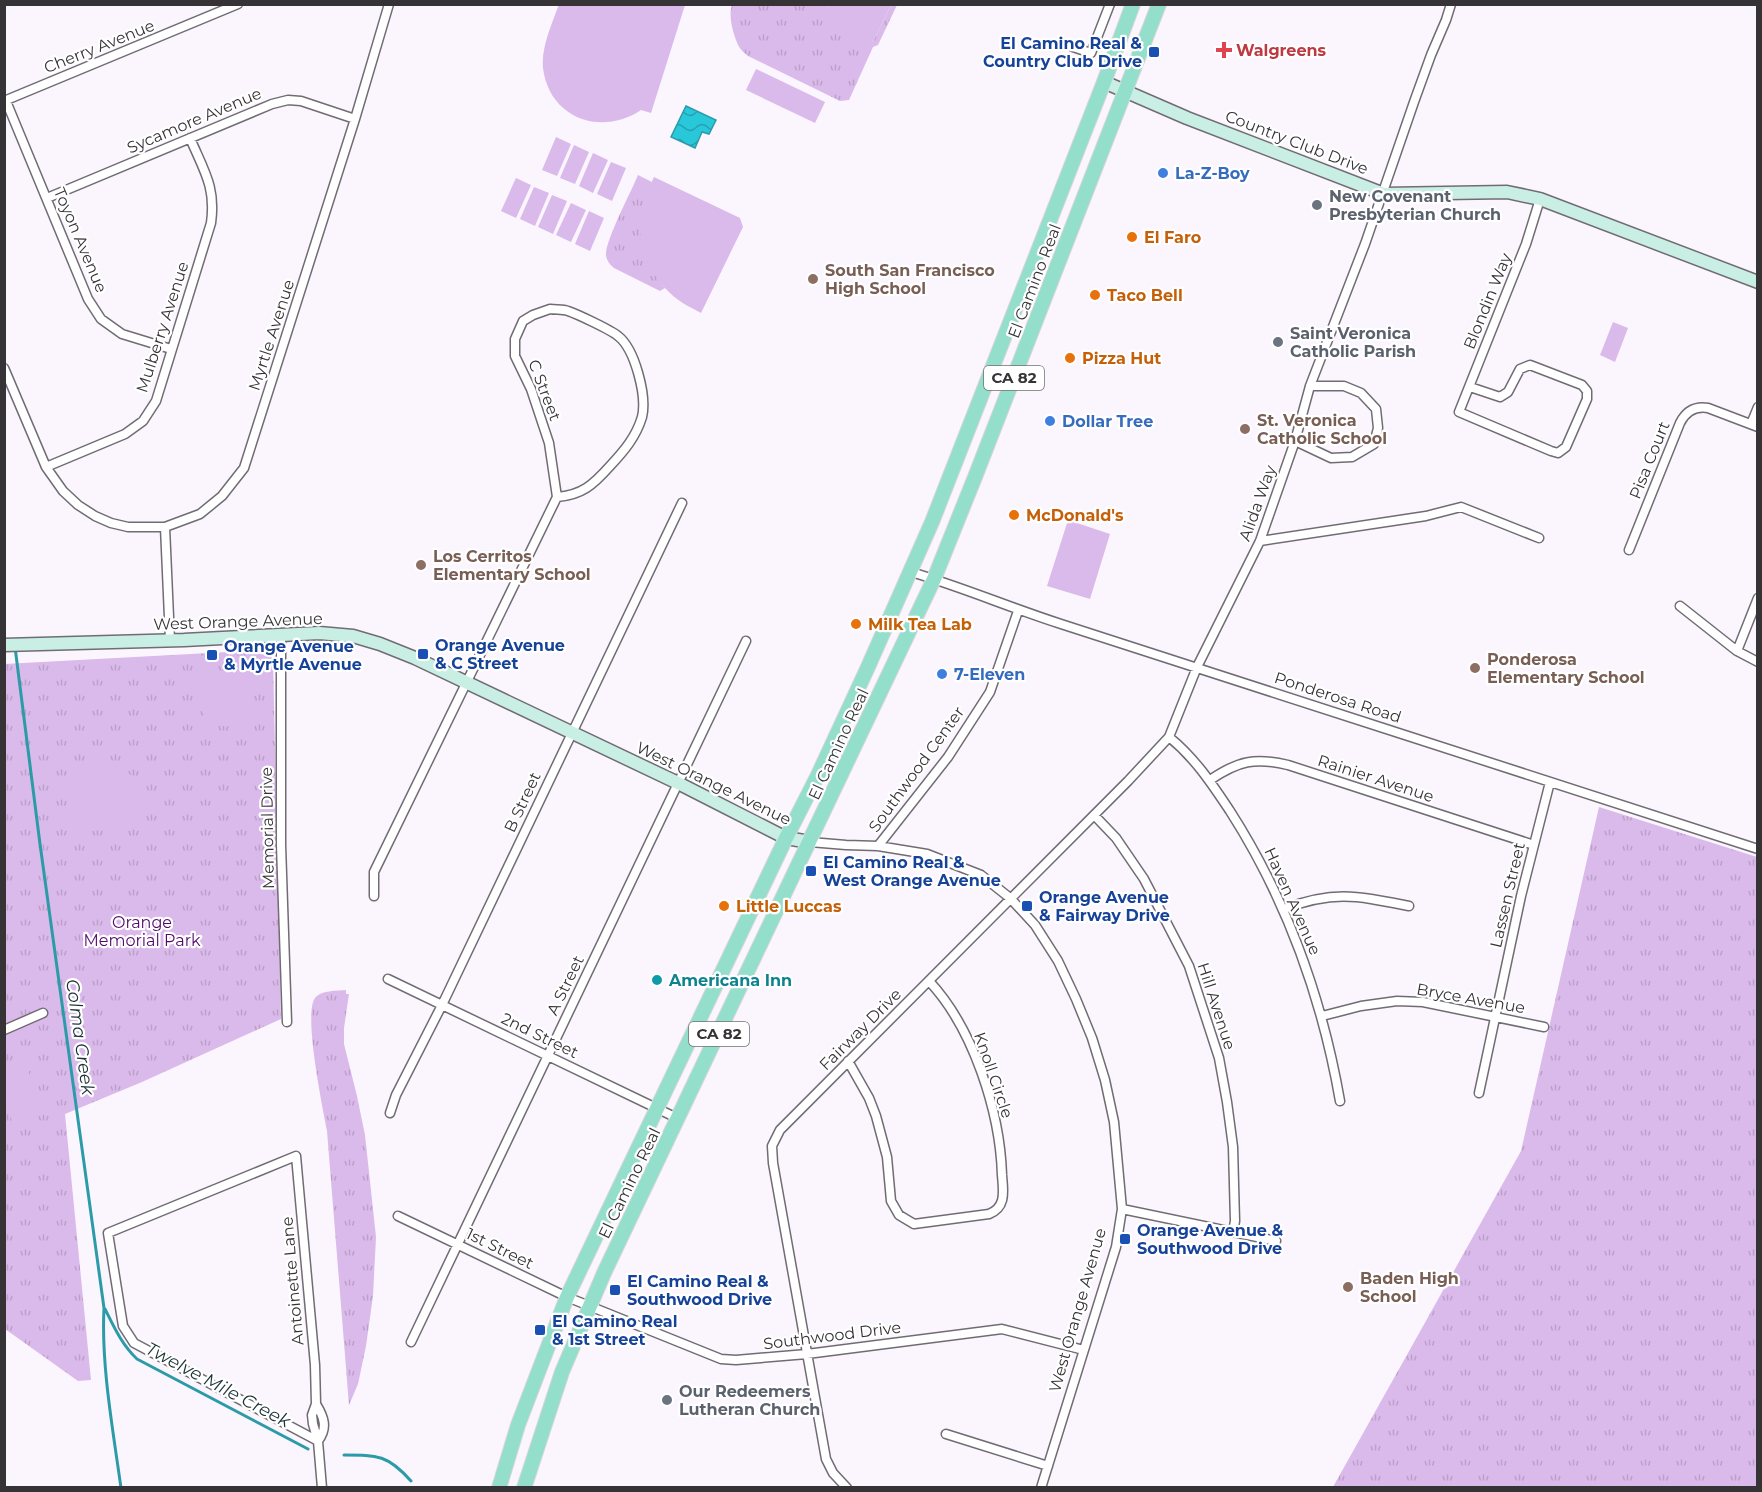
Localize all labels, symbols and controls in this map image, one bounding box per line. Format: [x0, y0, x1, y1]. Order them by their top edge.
street label: Cherry Avenue [41, 16, 157, 77]
place label: El Camino Real & Country Club Drive [983, 34, 1142, 71]
place label: Walgreens [1236, 41, 1327, 60]
marker: Walgreens [1217, 43, 1231, 57]
marker: El Camino Real & Country Club Drive [1147, 45, 1161, 59]
street label: Sycamore Avenue [124, 84, 264, 157]
street label: Country Club Drive [1223, 106, 1371, 179]
place label: La-Z-Boy [1175, 164, 1250, 183]
marker: La-Z-Boy [1156, 166, 1170, 180]
street label: Toyon Avenue [50, 185, 111, 295]
place label: New Covenant Presbyterian Church [1329, 187, 1501, 224]
marker: New Covenant Presbyterian Church [1310, 198, 1324, 212]
street label: El Camino Real [1004, 221, 1065, 341]
place label: El Faro [1144, 228, 1201, 247]
marker: El Faro [1125, 230, 1139, 244]
street label: Blondin Way [1460, 250, 1516, 352]
street label: Mulberry Avenue [132, 259, 193, 395]
place label: South San Francisco High School [825, 261, 995, 298]
marker: South San Francisco High School [806, 272, 820, 286]
street label: Myrtle Avenue [245, 277, 298, 393]
place label: Taco Bell [1107, 286, 1183, 305]
marker: Taco Bell [1088, 288, 1102, 302]
place label: Saint Veronica Catholic Parish [1290, 324, 1416, 361]
marker: Saint Veronica Catholic Parish [1271, 335, 1285, 349]
place label: Pizza Hut [1082, 349, 1161, 368]
marker: Pizza Hut [1063, 351, 1077, 365]
street label: C Street [524, 357, 565, 424]
road number: CA 82 [984, 366, 1044, 390]
place label: St. Veronica Catholic School [1257, 411, 1387, 448]
place label: Dollar Tree [1062, 412, 1153, 431]
marker: Dollar Tree [1043, 414, 1057, 428]
street label: Pisa Court [1625, 418, 1674, 502]
marker: St. Veronica Catholic School [1238, 422, 1252, 436]
street label: Alida Way [1235, 462, 1280, 544]
place label: McDonald's [1026, 506, 1124, 525]
marker: McDonald's [1007, 508, 1021, 522]
place label: Los Cerritos Elementary School [433, 547, 591, 584]
marker: Los Cerritos Elementary School [414, 558, 428, 572]
street label: West Orange Avenue [153, 609, 323, 634]
place label: Milk Tea Lab [868, 615, 972, 634]
marker: Milk Tea Lab [849, 617, 863, 631]
place label: Orange Avenue & C Street [435, 636, 565, 673]
place label: Orange Avenue & Myrtle Avenue [224, 637, 362, 674]
marker: Orange Avenue & C Street [416, 647, 430, 661]
marker: Orange Avenue & Myrtle Avenue [205, 648, 219, 662]
place label: Ponderosa Elementary School [1487, 650, 1645, 687]
marker: Ponderosa Elementary School [1468, 661, 1482, 675]
place label: 7-Eleven [954, 665, 1025, 684]
marker: 7-Eleven [935, 667, 949, 681]
street label: Ponderosa Road [1272, 668, 1404, 727]
street label: El Camino Real [804, 685, 873, 803]
street label: Southwood Center [865, 703, 968, 836]
street label: West Orange Avenue [633, 738, 794, 829]
street label: Rainier Avenue [1315, 751, 1436, 806]
street label: Memorial Drive [257, 767, 278, 889]
street label: B Street [500, 768, 545, 836]
street label: Lassen Street [1486, 840, 1529, 950]
street label: Haven Avenue [1260, 844, 1325, 958]
place label: El Camino Real & West Orange Avenue [823, 853, 1001, 890]
marker: El Camino Real & West Orange Avenue [804, 864, 818, 878]
place label: Orange Avenue & Fairway Drive [1039, 888, 1170, 925]
place label: Little Luccas [736, 897, 842, 916]
marker: Little Luccas [717, 899, 731, 913]
marker: Orange Avenue & Fairway Drive [1020, 899, 1034, 913]
park label: Orange Memorial Park [83, 913, 201, 950]
street label: A Street [543, 952, 588, 1018]
street label: Hill Avenue [1194, 960, 1240, 1052]
place label: Americana Inn [668, 971, 792, 990]
marker: Americana Inn [650, 973, 664, 987]
water label: Colma Creek [61, 978, 99, 1098]
street label: Bryce Avenue [1415, 980, 1527, 1017]
street label: Fairway Drive [816, 985, 905, 1074]
street label: 2nd Street [498, 1009, 582, 1062]
road number: CA 82 [689, 1022, 749, 1046]
street label: Knoll Circle [970, 1030, 1017, 1121]
street label: El Camino Real [594, 1125, 664, 1242]
street label: Antoinette Lane [277, 1216, 308, 1346]
place label: Orange Avenue & Southwood Drive [1137, 1221, 1283, 1258]
street label: 1st Street [463, 1224, 537, 1273]
street label: West Orange Avenue [1045, 1226, 1110, 1394]
marker: Orange Avenue & Southwood Drive [1118, 1232, 1132, 1246]
place label: Baden High School [1360, 1269, 1459, 1306]
place label: El Camino Real & Southwood Drive [627, 1272, 772, 1309]
marker: Baden High School [1341, 1280, 1355, 1294]
marker: El Camino Real & Southwood Drive [608, 1283, 622, 1297]
place label: El Camino Real & 1st Street [552, 1312, 678, 1349]
street label: Southwood Drive [762, 1318, 902, 1353]
marker: El Camino Real & 1st Street [533, 1323, 547, 1337]
water label: Twelve Mile Creek [142, 1338, 295, 1433]
place label: Our Redeemers Lutheran Church [679, 1382, 820, 1419]
marker: Our Redeemers Lutheran Church [660, 1393, 674, 1407]

